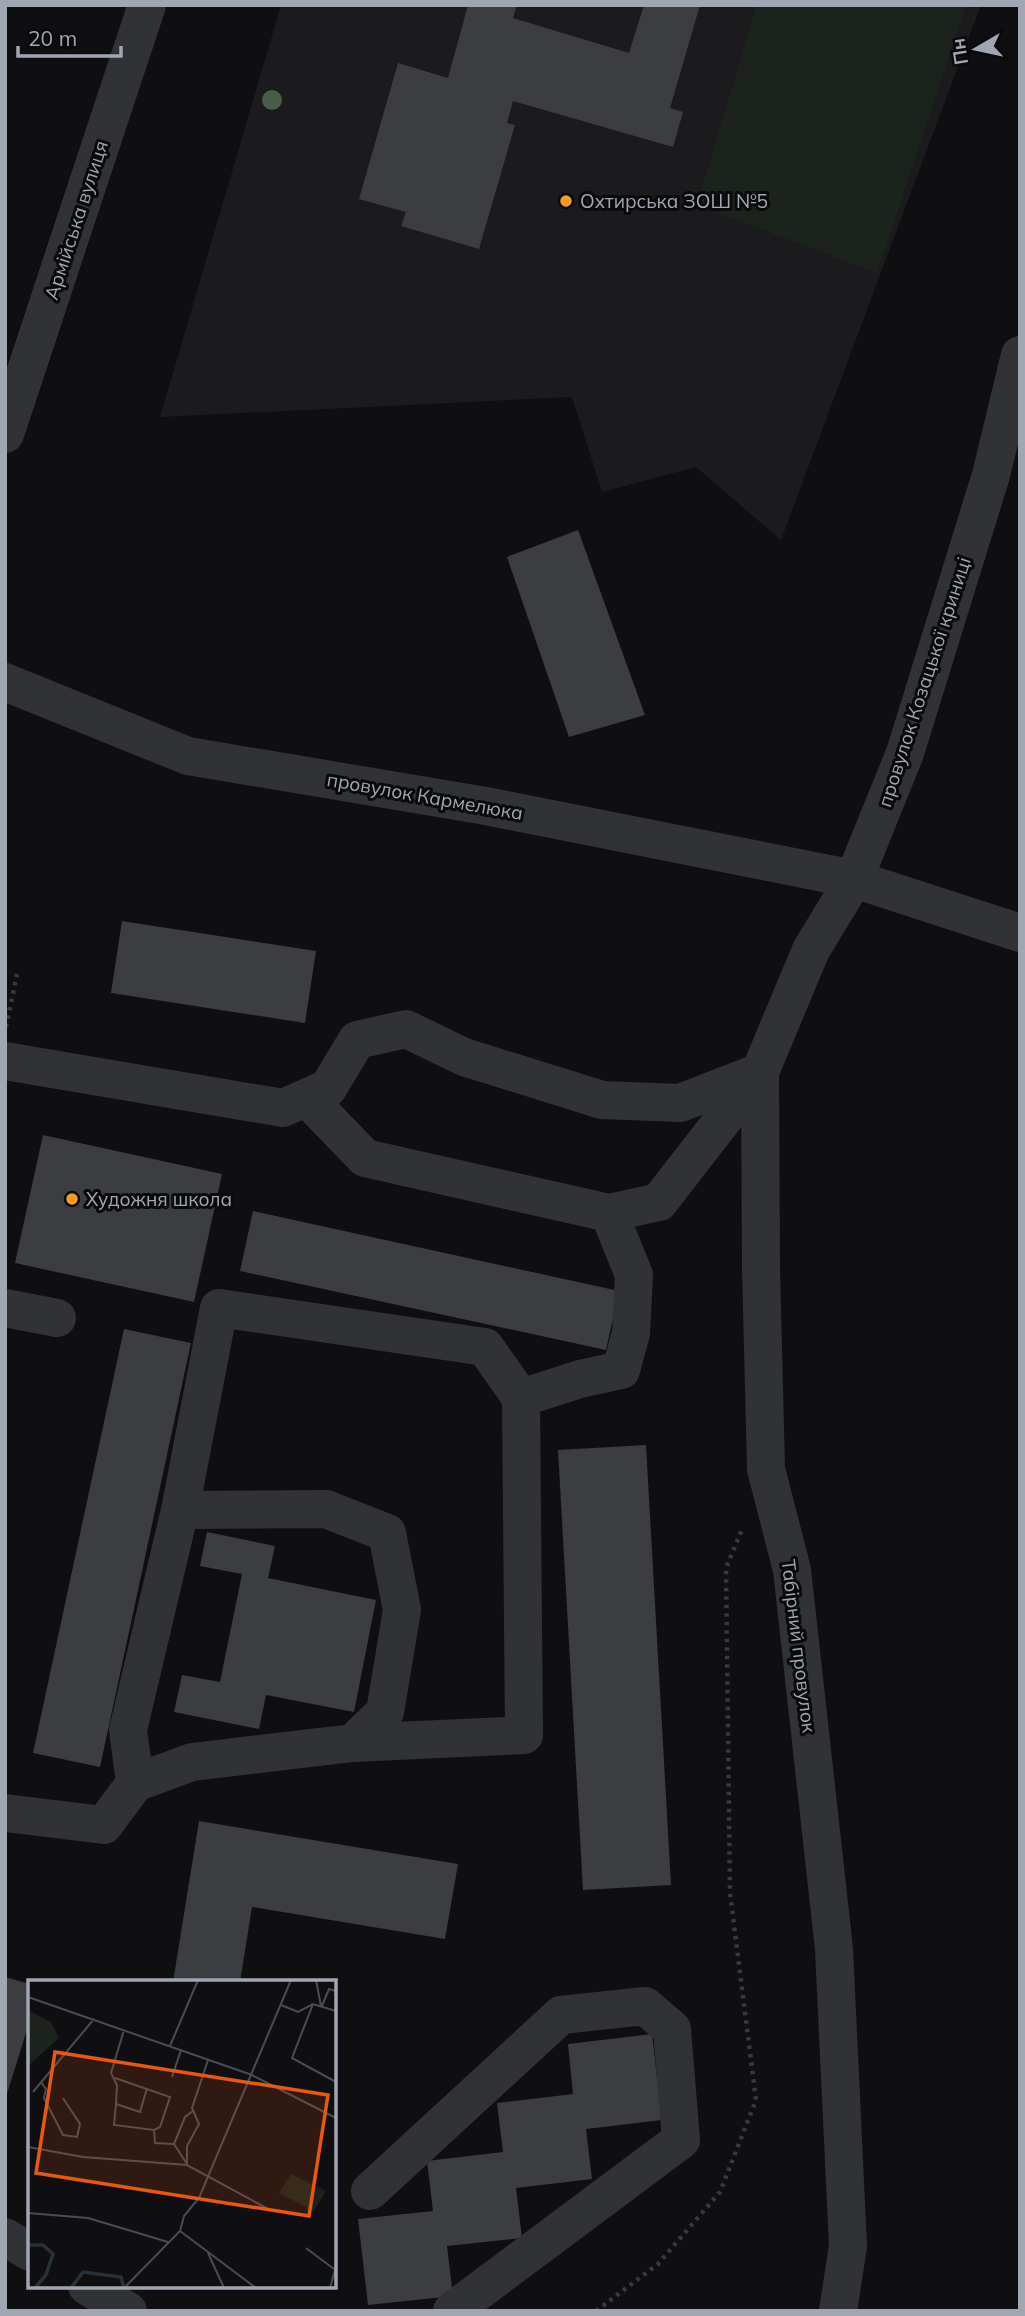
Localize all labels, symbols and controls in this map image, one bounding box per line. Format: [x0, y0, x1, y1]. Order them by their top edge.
scale bar [18, 14, 121, 58]
north arrow [941, 14, 1011, 84]
text: 20 m [28, 25, 77, 51]
text: Пн [945, 37, 973, 67]
street label: Армійська вулиця [39, 137, 113, 303]
place label: Охтирська ЗОШ №5 [580, 189, 768, 213]
marker: Охтирська ЗОШ №5 [558, 193, 574, 209]
street label: провулок Козацької криниці [872, 554, 976, 810]
street label: провулок Кармелюка [325, 767, 525, 825]
place label: Художня школа [86, 1187, 232, 1211]
marker: Художня школа [64, 1191, 80, 1207]
street label: Табірний провулок [776, 1558, 822, 1735]
inset map [28, 1980, 336, 2288]

